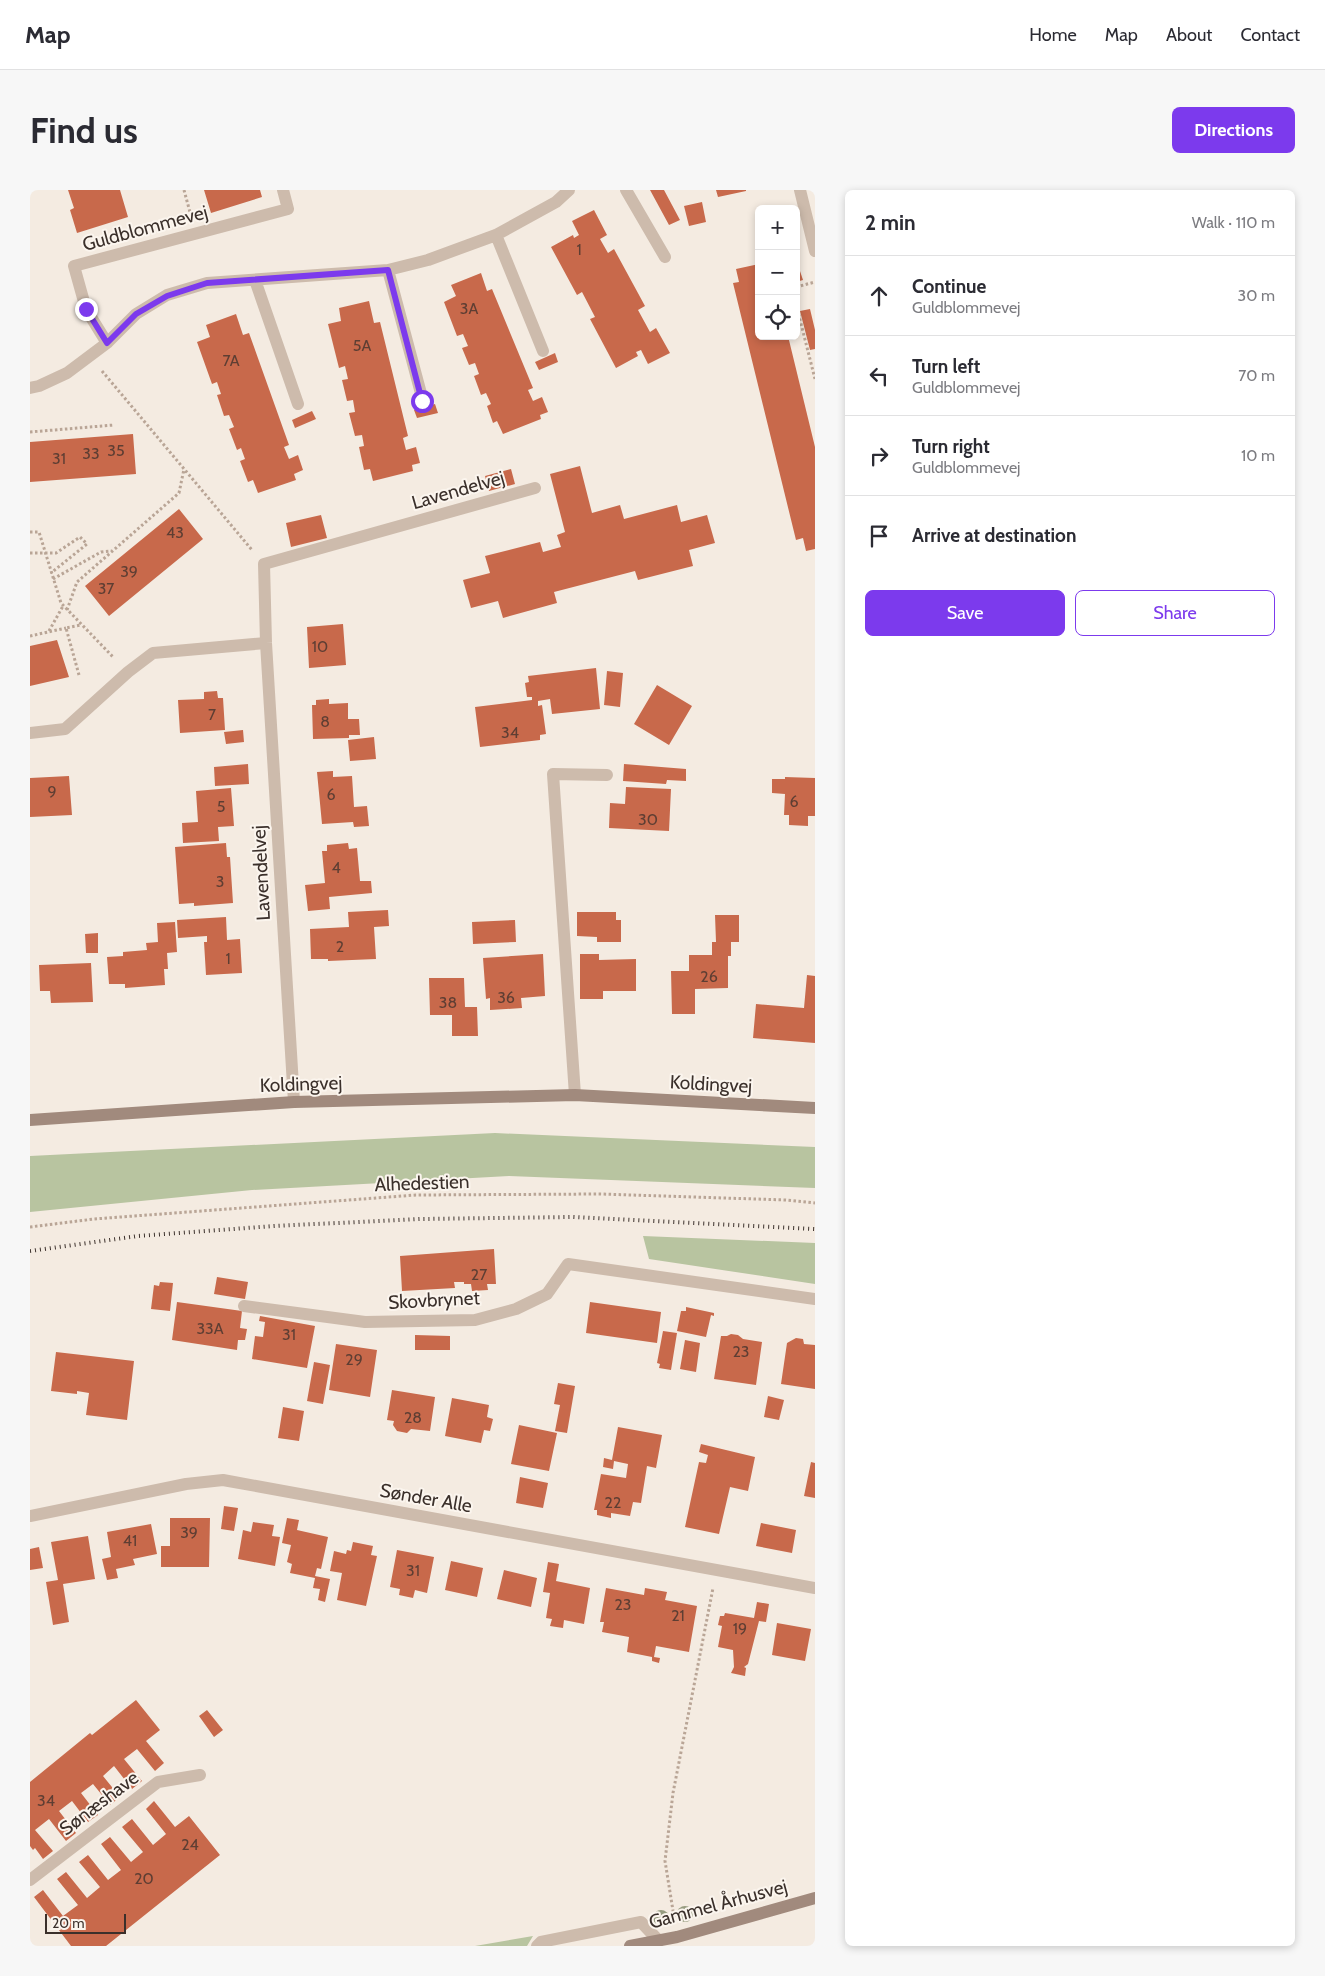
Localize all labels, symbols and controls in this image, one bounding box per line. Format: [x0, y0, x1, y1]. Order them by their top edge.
text: Map [25, 20, 71, 49]
text: Home [1029, 24, 1077, 46]
text: Map [1105, 24, 1138, 46]
text: About [1166, 24, 1212, 46]
text: Contact [1240, 24, 1300, 46]
button: Directions [1172, 107, 1295, 153]
text: Find us [30, 109, 138, 152]
street label: Guldblommevej [80, 200, 210, 256]
map controls [755, 205, 800, 340]
button: + [755, 205, 800, 250]
text: 2 min [865, 210, 916, 235]
text: Walk · 110 m [1192, 213, 1275, 232]
house number: 1 [576, 240, 582, 259]
button: − [755, 250, 800, 295]
text: Continue [912, 275, 986, 298]
icon: ahead [865, 282, 893, 310]
text: 30 m [1238, 286, 1275, 305]
button: locate [755, 295, 800, 340]
route end [75, 298, 98, 321]
text: Guldblommevej [912, 298, 1020, 317]
house number: 3A [460, 299, 478, 318]
house number: 5A [353, 336, 371, 355]
house number: 7A [222, 351, 240, 370]
text: Turn left [912, 355, 980, 378]
icon: left [865, 362, 893, 390]
text: 70 m [1238, 366, 1275, 385]
text: Guldblommevej [912, 378, 1020, 397]
route start [411, 390, 434, 413]
text: Turn right [912, 435, 990, 458]
house number: 35 [107, 441, 125, 460]
icon: right [865, 442, 893, 470]
house number: 33 [82, 444, 100, 463]
text: 10 m [1241, 446, 1275, 465]
house number: 31 [52, 449, 66, 468]
text: Guldblommevej [912, 458, 1020, 477]
street label: Lavendelvej [409, 466, 507, 514]
icon: arrive [865, 522, 893, 550]
house number: 43 [166, 523, 184, 542]
text: Arrive at destination [912, 524, 1076, 547]
house number: 39 [120, 562, 138, 581]
house number: 37 [98, 579, 114, 598]
button: Save [865, 590, 1065, 636]
button: Share [1075, 590, 1275, 636]
house number: 10 [312, 637, 328, 656]
house number: 7 [208, 705, 216, 724]
house number: 8 [320, 712, 330, 731]
house number: 34 [501, 723, 519, 742]
house number: 9 [47, 782, 57, 801]
house number: 6 [326, 785, 336, 804]
house number: 6 [789, 792, 799, 811]
house number: 5 [217, 797, 225, 816]
house number: 30 [638, 810, 658, 829]
street label: Lavendelvej [247, 825, 275, 921]
house number: 4 [331, 858, 341, 877]
house number: 3 [216, 872, 224, 891]
house number: 2 [336, 937, 344, 956]
house number: 1 [225, 949, 231, 968]
house number: 26 [700, 967, 718, 986]
house number: 36 [497, 988, 515, 1007]
house number: 38 [439, 993, 457, 1012]
street label: Koldingvej [669, 1070, 753, 1098]
street label: Koldingvej [259, 1071, 343, 1097]
street label: Alhedestien [374, 1170, 470, 1196]
house number: 27 [471, 1265, 487, 1284]
street label: Skovbrynet [388, 1286, 481, 1314]
house number: 33A [196, 1319, 224, 1338]
house number: 31 [282, 1325, 296, 1344]
house number: 23 [732, 1342, 750, 1361]
house number: 29 [345, 1350, 363, 1369]
house number: 28 [404, 1408, 422, 1427]
street label: Sønder Alle [378, 1479, 474, 1517]
house number: 22 [605, 1493, 621, 1512]
house number: 39 [180, 1523, 198, 1542]
house number: 41 [123, 1531, 137, 1550]
house number: 31 [406, 1561, 420, 1580]
house number: 23 [614, 1595, 632, 1614]
house number: 21 [671, 1606, 685, 1625]
house number: 19 [733, 1619, 747, 1638]
street label: Sønæshave [55, 1766, 143, 1840]
house number: 34 [37, 1791, 55, 1810]
house number: 24 [181, 1835, 199, 1854]
house number: 20 [134, 1869, 154, 1888]
street label: Gammel Århusvej [646, 1873, 790, 1934]
scale bar [45, 1911, 126, 1934]
text: 20 m [52, 1914, 85, 1932]

